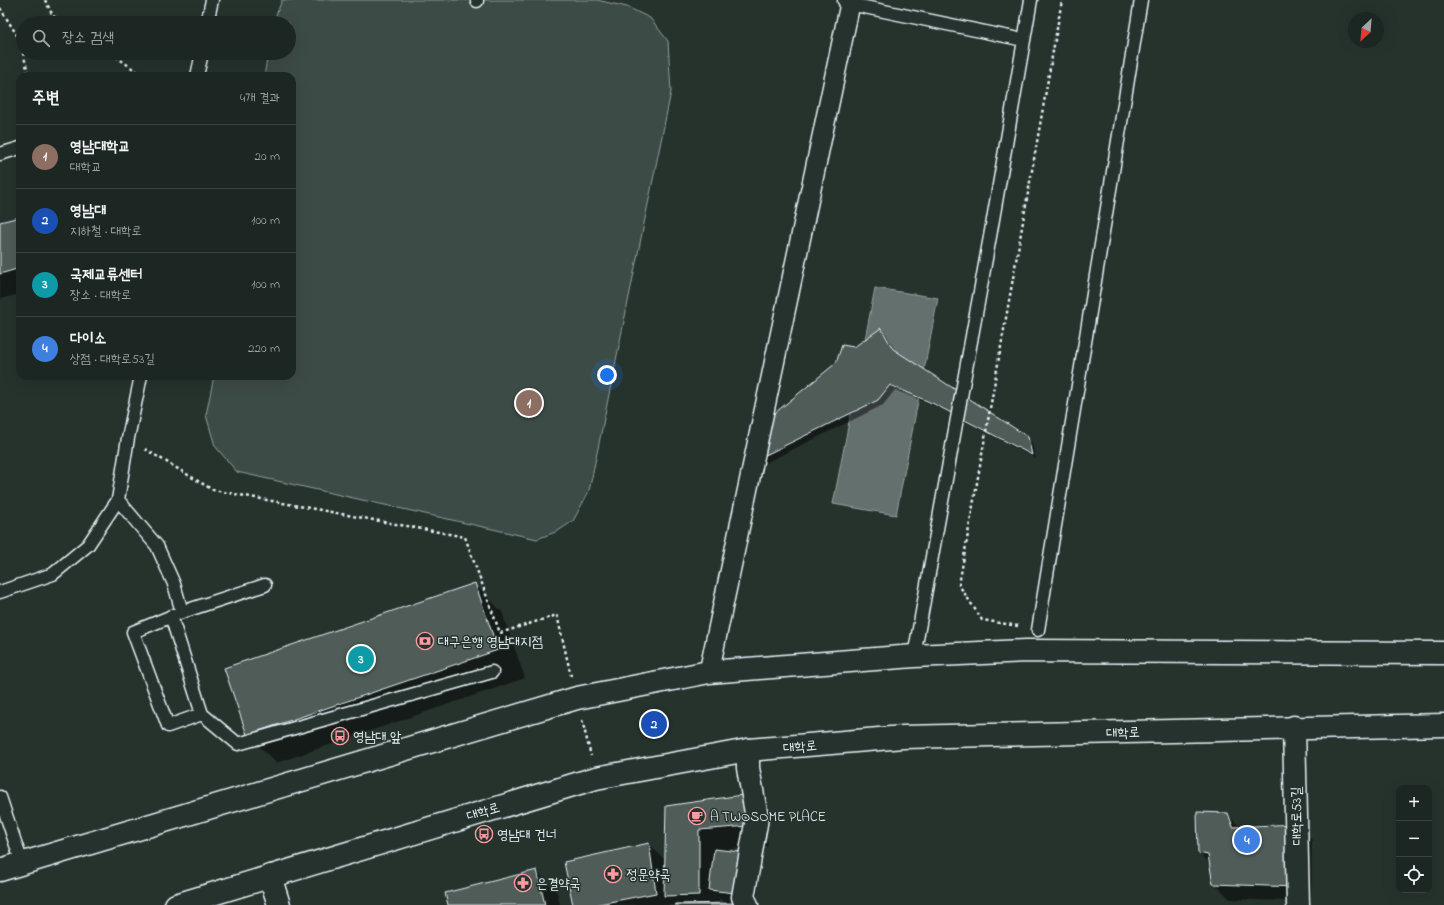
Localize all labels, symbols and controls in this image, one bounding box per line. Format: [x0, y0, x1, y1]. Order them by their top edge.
north arrow [1348, 12, 1384, 48]
search box [16, 16, 296, 60]
icon: search [30, 27, 52, 49]
text: 장소 검색 [62, 27, 114, 49]
text: 주변 [32, 86, 59, 111]
text: 4개 결과 [240, 89, 280, 108]
text: 영남대학교 [70, 136, 130, 158]
text: 1 [43, 147, 47, 166]
text: 20 m [255, 147, 280, 166]
text: 대학교 [70, 158, 101, 177]
text: 영남대 [70, 200, 106, 222]
text: 2 [42, 211, 48, 230]
text: 100 m [251, 211, 280, 230]
text: 지하철 · 대학로 [70, 222, 142, 241]
text: 국제교류센터 [70, 264, 142, 286]
text: 3 [42, 275, 48, 294]
text: 100 m [251, 275, 280, 294]
text: 장소 · 대학로 [70, 286, 132, 305]
text: 다이소 [70, 328, 106, 350]
text: 4 [42, 339, 48, 358]
text: 220 m [248, 339, 280, 358]
text: 상점 · 대학로53길 [70, 350, 155, 369]
your location [597, 365, 617, 385]
pin: 1 [516, 388, 542, 418]
bank icon: 대구은행 영남대지점 [415, 631, 435, 651]
place label: 대구은행 영남대지점 [438, 632, 543, 653]
pin: 3 [348, 644, 374, 674]
pin: 2 [641, 709, 667, 739]
street label: 대학로 [1106, 722, 1140, 745]
bus stop icon: 영남대 앞 [330, 726, 350, 746]
place label: 영남대 앞 [353, 727, 402, 748]
street label: 대학로 [782, 736, 818, 759]
map controls [1396, 785, 1432, 893]
button: + [1396, 785, 1432, 821]
street label: 대학로53길 [1286, 786, 1309, 846]
street label: 대학로 [464, 797, 503, 827]
cafe icon: A TWOSOME PLACE [687, 806, 707, 826]
place label: A TWOSOME PLACE [710, 807, 826, 828]
button: − [1396, 821, 1432, 857]
bus stop icon: 영남대 건너 [474, 824, 494, 844]
place label: 영남대 건너 [497, 825, 557, 846]
pin: 4 [1234, 825, 1260, 855]
button: locate [1396, 857, 1432, 893]
pharmacy icon: 정문약국 [603, 864, 623, 884]
place label: 정문약국 [626, 865, 671, 886]
pharmacy icon: 은결약국 [513, 873, 533, 893]
place label: 은결약국 [536, 874, 581, 895]

